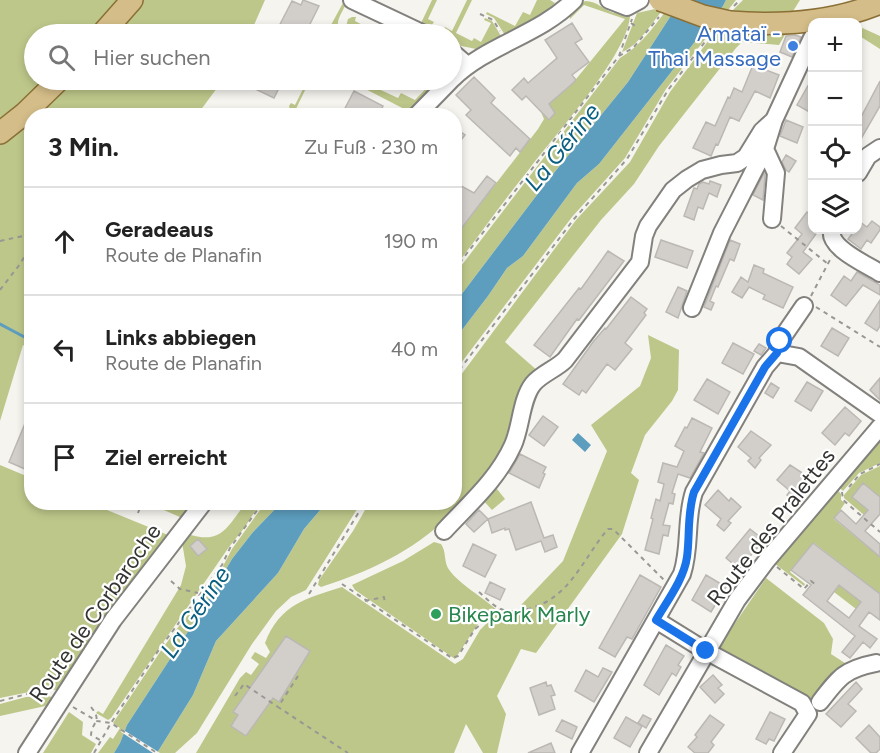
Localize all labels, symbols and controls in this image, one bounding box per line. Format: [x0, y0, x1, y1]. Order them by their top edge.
map controls [808, 18, 862, 234]
button: + [808, 18, 862, 72]
place label: Amataï - Thai Massage [648, 20, 781, 72]
search box [24, 24, 462, 90]
marker: Amataï - Thai Massage [786, 39, 800, 53]
icon: search [45, 41, 78, 74]
text: Hier suchen [93, 44, 211, 71]
button: − [808, 72, 862, 126]
water label: La Gérine [518, 97, 606, 197]
button: locate [808, 126, 862, 180]
text: 3 Min. [48, 131, 119, 163]
text: Zu Fuß · 230 m [304, 135, 438, 159]
button: layers [808, 180, 862, 234]
text: Geradeaus [105, 216, 213, 243]
icon: ahead [48, 225, 81, 258]
text: 190 m [384, 229, 438, 253]
text: Route de Planafin [105, 243, 262, 267]
text: Links abbiegen [105, 324, 256, 351]
route start [766, 327, 792, 353]
icon: left [48, 333, 81, 366]
text: 40 m [391, 337, 438, 361]
text: Route de Planafin [105, 351, 262, 375]
icon: arrive [48, 441, 81, 474]
street label: Route des Pralettes [701, 443, 841, 611]
text: Ziel erreicht [105, 444, 228, 471]
street label: Route de Corbaroche [23, 519, 167, 707]
water label: La Gérine [154, 561, 236, 663]
place label: Bikepark Marly [448, 601, 591, 628]
marker: Bikepark Marly [429, 607, 443, 621]
route end [692, 637, 718, 663]

